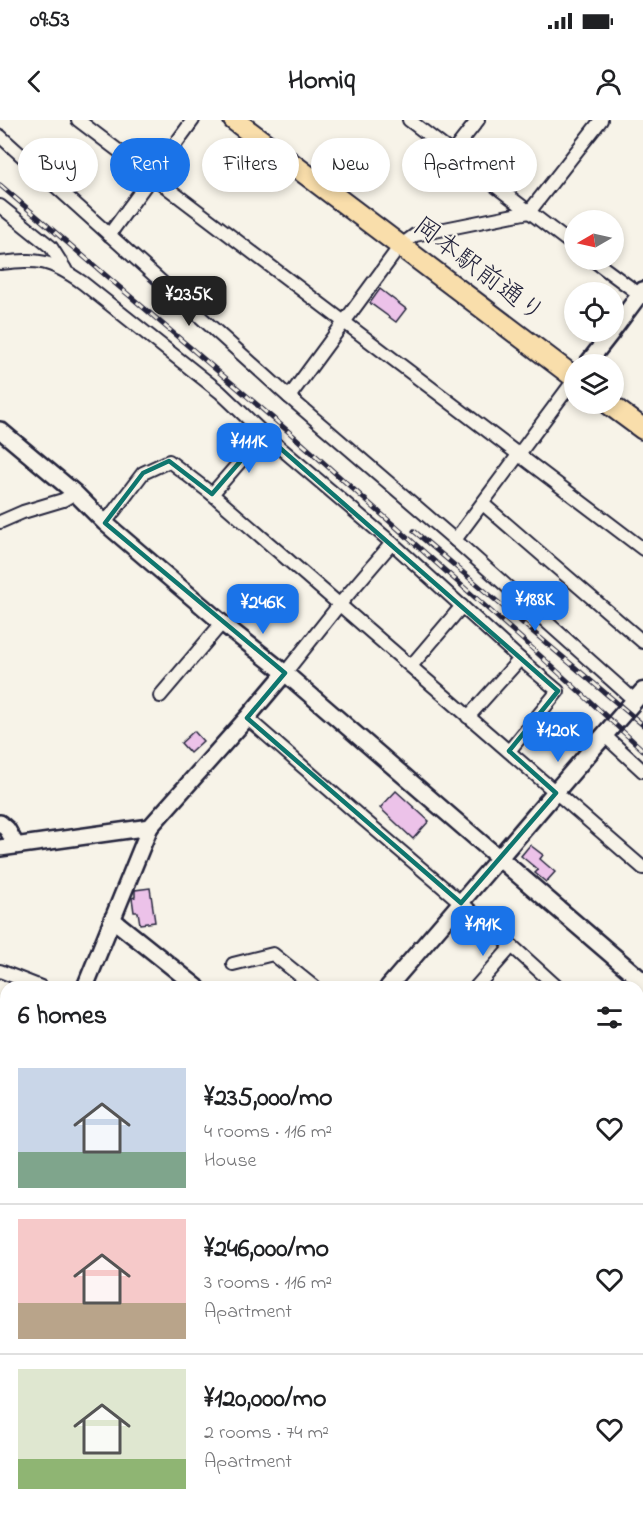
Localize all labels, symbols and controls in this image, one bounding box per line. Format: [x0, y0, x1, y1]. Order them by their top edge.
text: 09:53 [30, 5, 70, 37]
text: Homiq [288, 62, 355, 101]
icon: back [18, 65, 51, 98]
icon: person [592, 65, 625, 98]
chip: Buy [18, 138, 98, 192]
chip: Rent [110, 138, 190, 192]
chip: Filters [202, 138, 299, 192]
chip: New [311, 138, 390, 192]
chip: Apartment [402, 138, 537, 192]
street label: 岡本駅前通り [404, 209, 552, 333]
north arrow [564, 210, 624, 270]
map controls [564, 210, 624, 414]
pin: ¥235K [147, 276, 231, 327]
text: ¥235K [165, 281, 213, 310]
button: locate [564, 282, 624, 342]
button: layers [564, 354, 624, 414]
pin: ¥111K [207, 423, 291, 474]
text: ¥111K [231, 428, 267, 457]
pin: ¥188K [493, 581, 577, 632]
pin: ¥246K [221, 584, 305, 635]
text: ¥188K [516, 586, 554, 615]
text: ¥246K [241, 589, 285, 618]
pin: ¥120K [516, 712, 600, 763]
text: ¥120K [537, 717, 579, 746]
pin: ¥191K [441, 906, 525, 957]
text: ¥191K [465, 911, 501, 940]
text: 6 homes [18, 998, 107, 1036]
icon: filters [593, 1001, 626, 1034]
text: ¥235,000/mo [204, 1080, 333, 1118]
icon: home [66, 1092, 138, 1164]
icon: heart [593, 1112, 626, 1145]
text: 4 rooms · 116 m² [204, 1118, 332, 1147]
text: House [204, 1147, 257, 1176]
text: ¥246,000/mo [204, 1231, 329, 1269]
icon: home [66, 1243, 138, 1315]
icon: heart [593, 1263, 626, 1296]
text: 3 rooms · 116 m² [204, 1269, 332, 1298]
text: Apartment [204, 1298, 292, 1327]
text: ¥120,000/mo [204, 1381, 327, 1419]
icon: home [66, 1393, 138, 1465]
icon: heart [593, 1413, 626, 1446]
text: 2 rooms · 74 m² [204, 1419, 329, 1448]
text: Apartment [204, 1448, 292, 1477]

